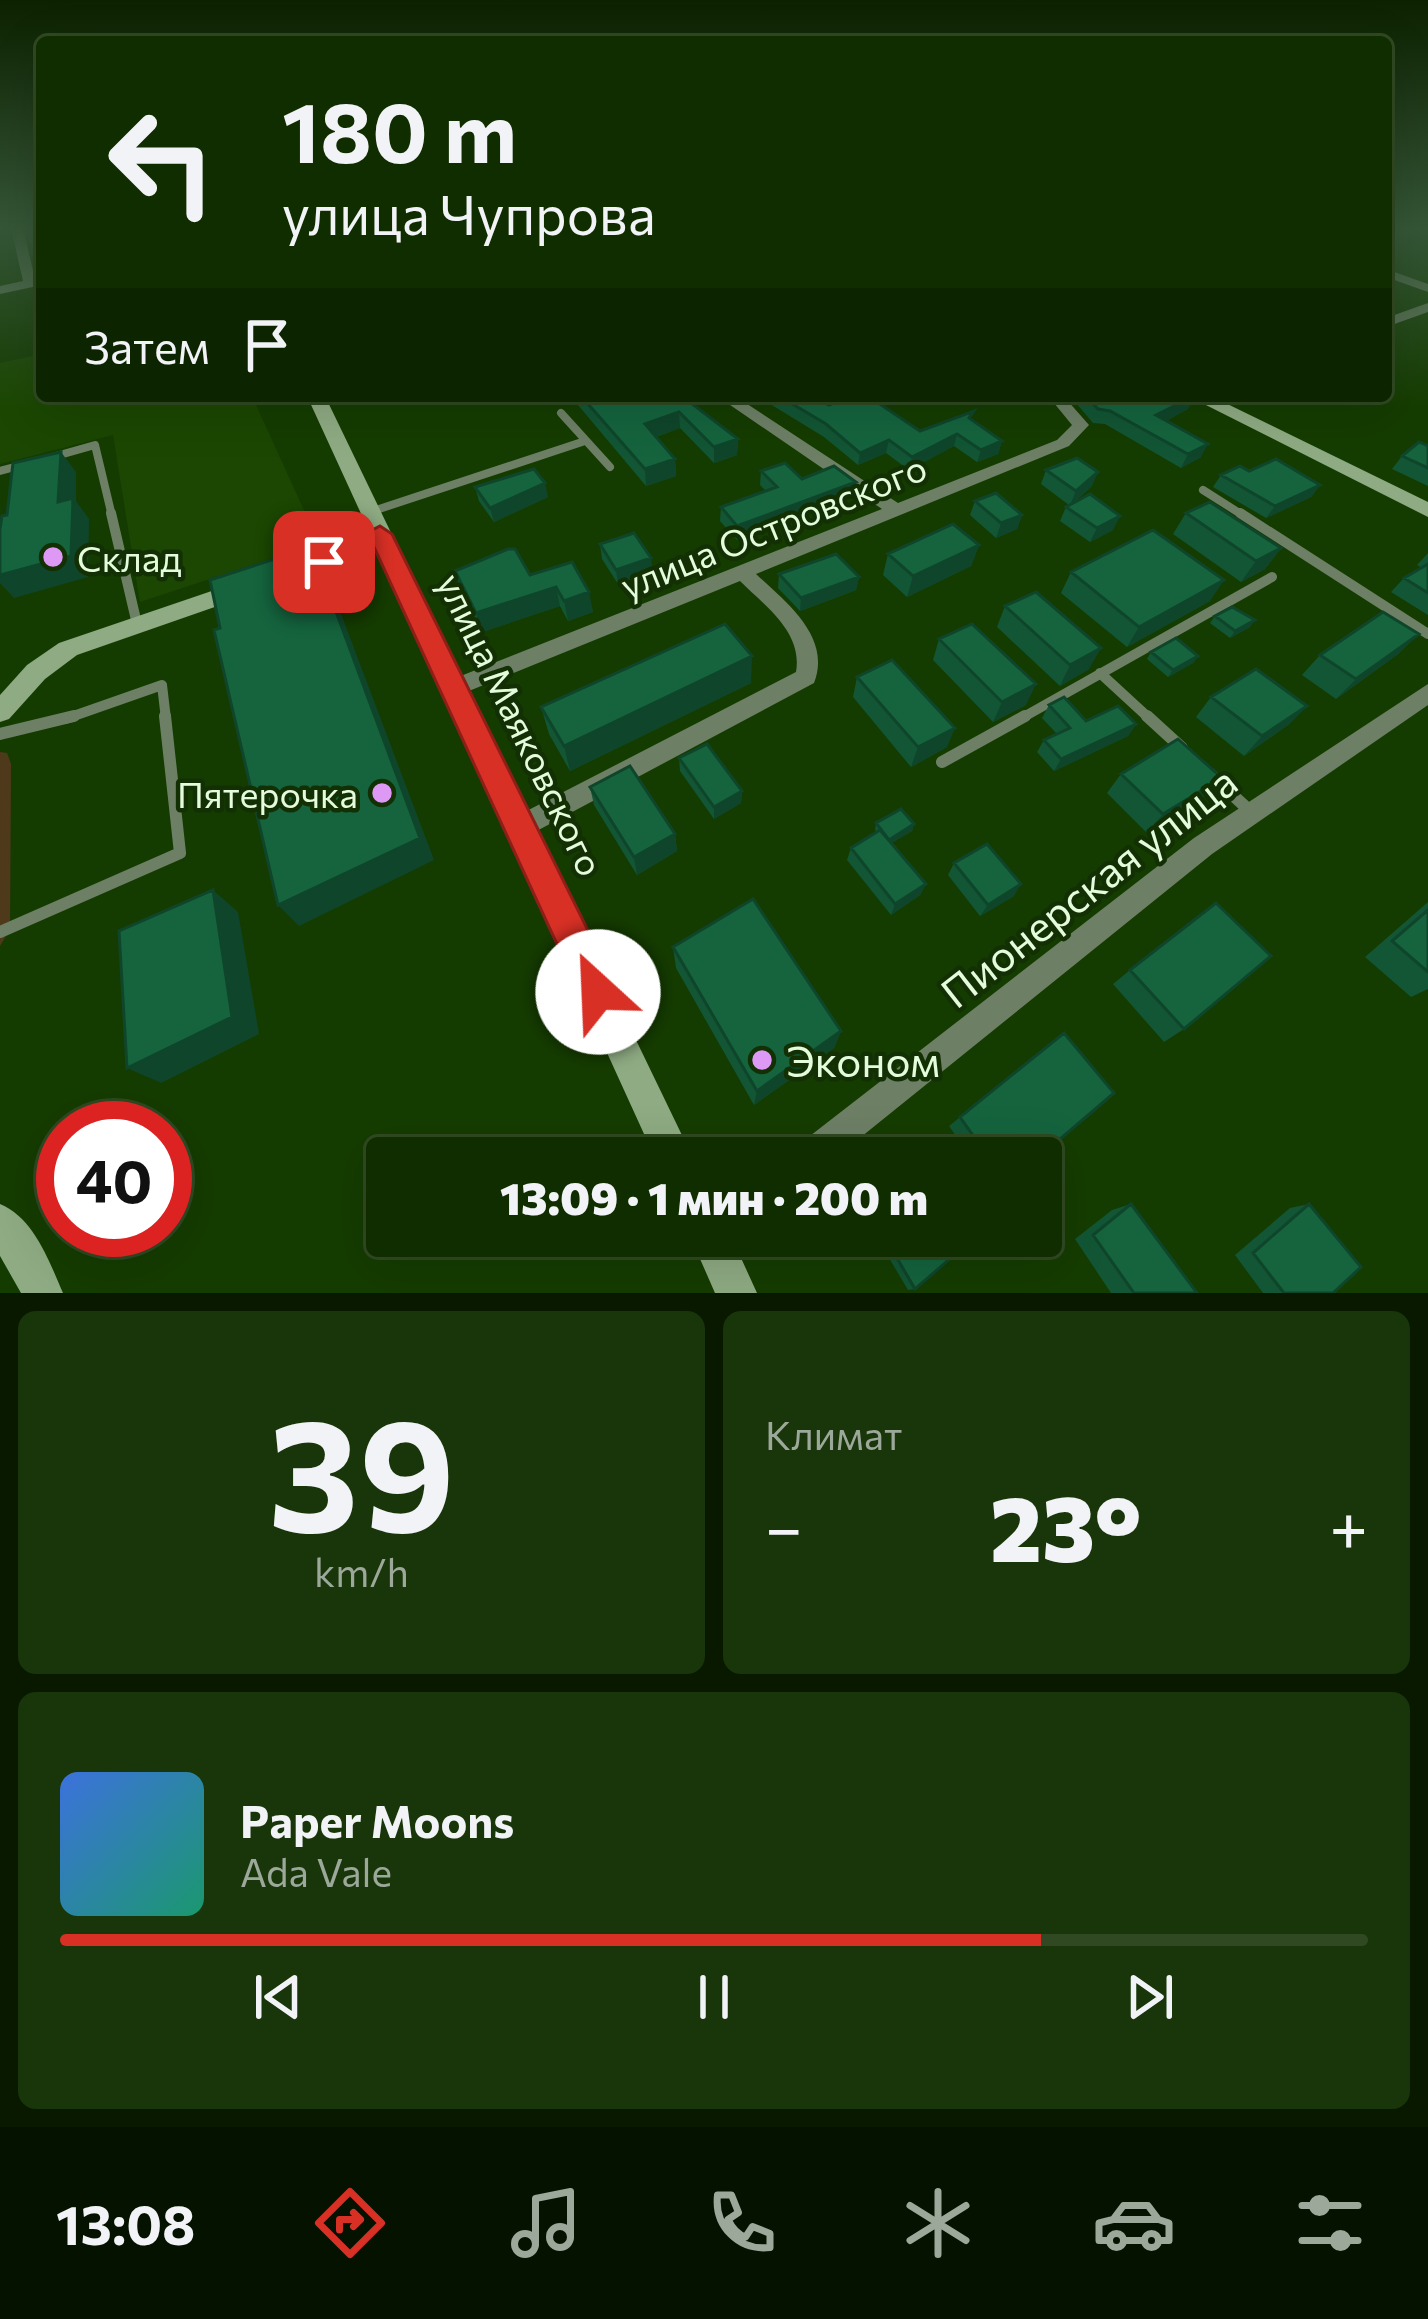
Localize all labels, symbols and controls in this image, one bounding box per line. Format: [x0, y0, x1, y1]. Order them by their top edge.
text: 180 m [282, 78, 517, 180]
icon: left [84, 84, 240, 240]
text: улица Чупрова [282, 180, 656, 246]
icon: arrive [234, 312, 300, 378]
text: Затем [84, 318, 210, 373]
street label: улица Островского [614, 444, 932, 606]
pin [273, 511, 375, 613]
icon: arrive [291, 529, 357, 595]
place label: Склад [77, 535, 181, 579]
marker: Склад [40, 544, 66, 570]
street label: улица Маяковского [430, 566, 614, 882]
street label: Пионерская улица [930, 754, 1246, 1018]
place label: Пятерочка [177, 771, 358, 815]
marker: Пятерочка [369, 780, 395, 806]
position arrow [535, 929, 661, 1055]
place label: Эконом [786, 1034, 940, 1086]
marker: Эконом [749, 1047, 775, 1073]
speed limit sign: 40 [36, 1101, 192, 1257]
text: 13:09 · 1 мин · 200 m [500, 1169, 928, 1224]
text: 39 [268, 1373, 455, 1564]
text: Климат [765, 1410, 902, 1458]
text: 23° [990, 1470, 1142, 1581]
text: − [765, 1485, 803, 1566]
text: + [1329, 1485, 1368, 1566]
text: km/h [314, 1547, 409, 1595]
text: Paper Moons [240, 1792, 514, 1847]
text: Ada Vale [240, 1847, 392, 1895]
icon: previous [245, 1964, 311, 2030]
icon: pause [681, 1964, 747, 2030]
icon: next [1117, 1964, 1183, 2030]
icon: directions [308, 2181, 392, 2265]
icon: music [504, 2181, 588, 2265]
icon: phone [700, 2181, 784, 2265]
icon: climate [896, 2181, 980, 2265]
icon: car [1092, 2181, 1176, 2265]
icon: filters [1288, 2181, 1372, 2265]
text: 13:08 [56, 2190, 196, 2256]

